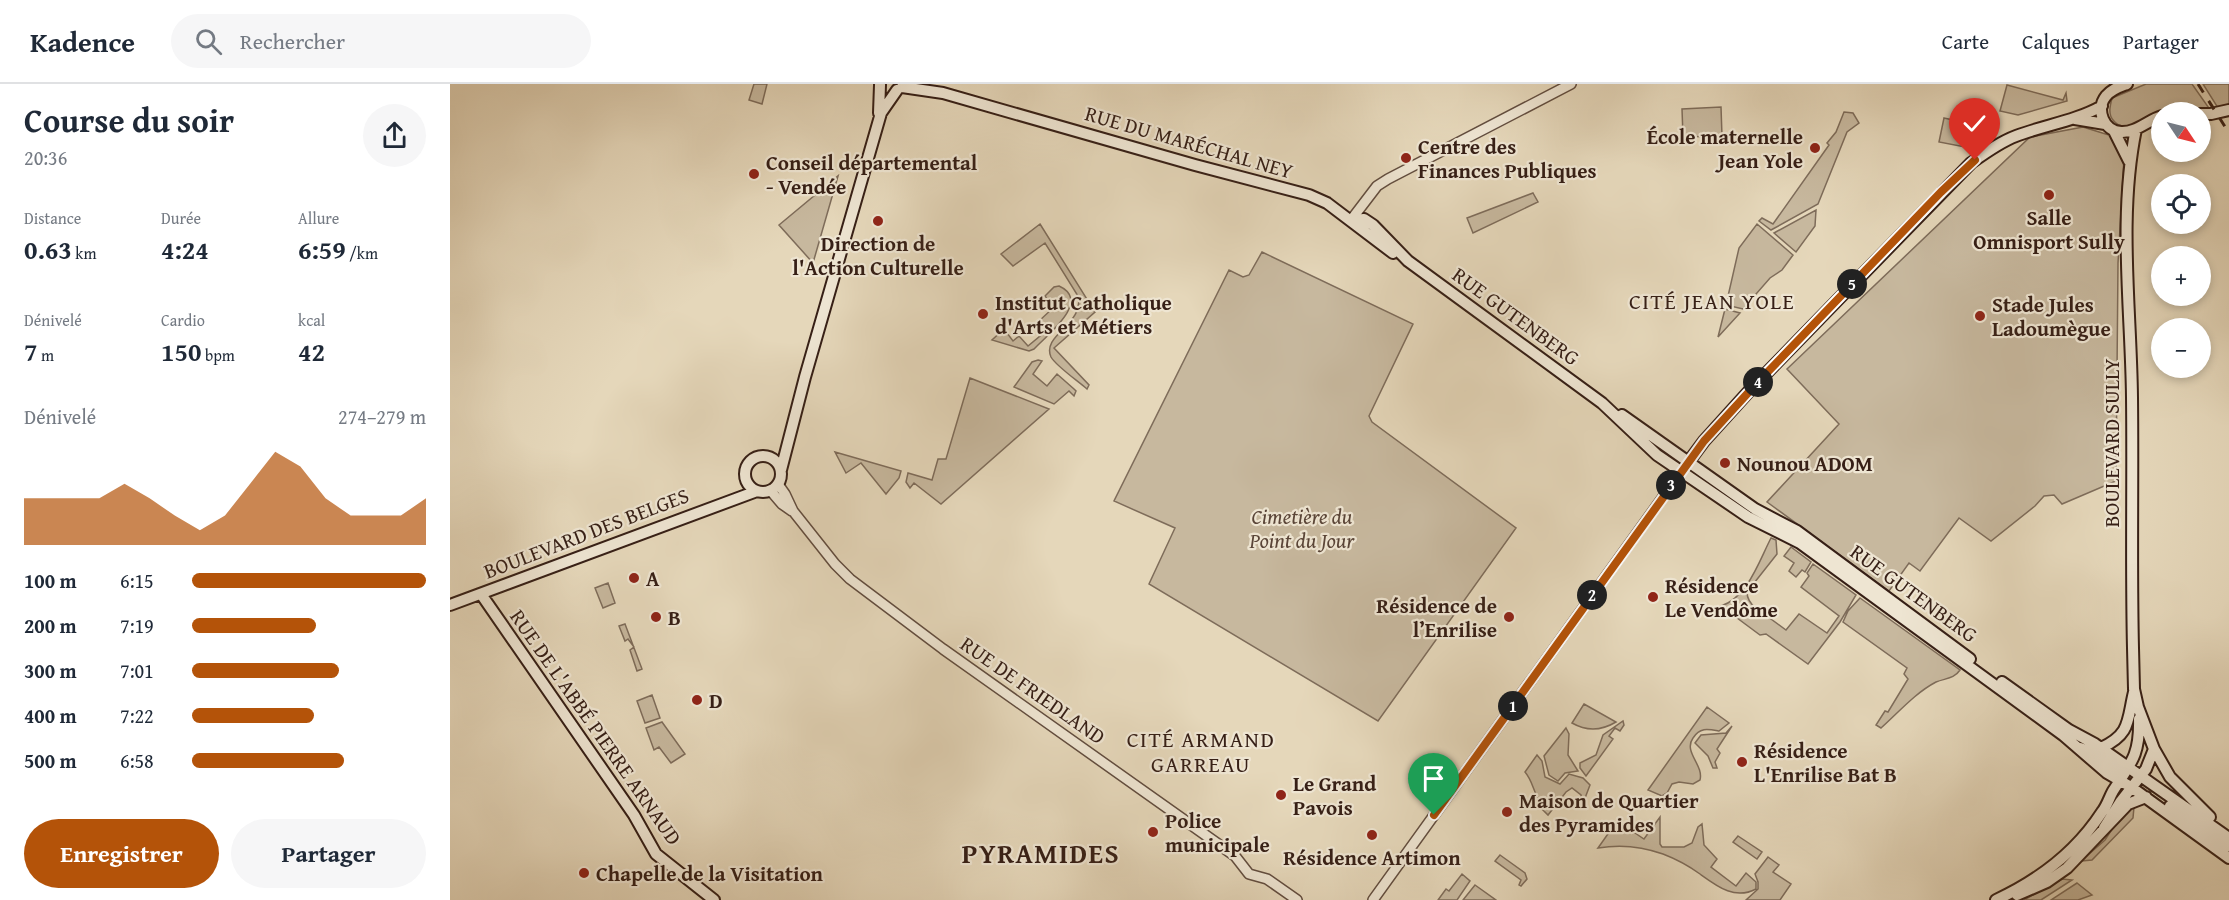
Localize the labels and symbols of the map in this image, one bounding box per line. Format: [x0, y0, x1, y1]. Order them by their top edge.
street label: RUE DU MARÉCHAL NEY [1081, 97, 1297, 187]
pin [1949, 98, 2000, 160]
north arrow [2151, 102, 2211, 162]
place label: École maternelle Jean Yole [1647, 121, 1803, 176]
place label: Centre des Finances Publiques [1418, 131, 1597, 186]
marker: École maternelle Jean Yole [1808, 141, 1822, 155]
place label: Conseil départemental - Vendée [766, 147, 978, 202]
marker: Centre des Finances Publiques [1399, 151, 1413, 165]
marker: Conseil départemental - Vendée [747, 167, 761, 181]
marker: Salle Omnisport Sully [2042, 188, 2056, 202]
place label: Salle Omnisport Sully [1973, 202, 2125, 257]
marker: Direction de l'Action Culturelle [871, 214, 885, 228]
place label: Direction de l'Action Culturelle [792, 228, 964, 283]
street label: RUE GUTENBERG [1446, 259, 1586, 373]
pin: 5 [1837, 269, 1867, 299]
district label: CITÉ JEAN YOLE [1629, 285, 1795, 317]
place label: Institut Catholique d'Arts et Métiers [995, 287, 1172, 342]
place label: Stade Jules Ladoumègue [1992, 289, 2111, 344]
marker: Institut Catholique d'Arts et Métiers [976, 307, 990, 321]
marker: Stade Jules Ladoumègue [1973, 309, 1987, 323]
street label: BOULEVARD SULLY [2096, 358, 2127, 527]
pin: 4 [1743, 367, 1773, 397]
place label: Nounou ADOM [1737, 448, 1873, 479]
marker: Nounou ADOM [1718, 456, 1732, 470]
pin: 3 [1656, 470, 1686, 500]
street label: BOULEVARD DES BELGES [480, 482, 692, 584]
park label: Cimetière du Point du Jour [1249, 501, 1356, 556]
street label: RUE GUTENBERG [1844, 536, 1984, 650]
place label: A [646, 565, 659, 591]
place label: Résidence Le Vendôme [1665, 570, 1778, 625]
marker: A [627, 571, 641, 585]
pin: 2 [1577, 580, 1607, 610]
place label: Résidence de l’Enrilise [1376, 590, 1497, 645]
marker: Résidence Le Vendôme [1646, 590, 1660, 604]
place label: B [668, 602, 681, 633]
street label: RUE DE L'ABBÉ PIERRE ARNAUD [503, 603, 689, 851]
marker: B [649, 610, 663, 624]
marker: Résidence de l’Enrilise [1502, 610, 1516, 624]
street label: RUE DE FRIEDLAND [954, 628, 1112, 752]
place label: D [709, 685, 723, 716]
pin: 1 [1498, 691, 1528, 721]
marker: D [690, 693, 704, 707]
district label: CITÉ ARMAND GARREAU [1127, 723, 1275, 780]
place label: Résidence L'Enrilise Bat B [1754, 735, 1897, 790]
pin [1408, 753, 1459, 815]
marker: Résidence L'Enrilise Bat B [1735, 755, 1749, 769]
place label: Le Grand Pavois [1293, 768, 1376, 823]
place label: Maison de Quartier des Pyramides [1519, 785, 1699, 840]
marker: Le Grand Pavois [1274, 788, 1288, 802]
place label: Police municipale [1165, 805, 1270, 860]
marker: Maison de Quartier des Pyramides [1500, 805, 1514, 819]
marker: Police municipale [1146, 825, 1160, 839]
marker: Résidence Artimon [1365, 828, 1379, 842]
district label: PYRAMIDES [962, 833, 1120, 873]
place label: Résidence Artimon [1283, 842, 1461, 873]
place label: Chapelle de la Visitation [596, 858, 824, 889]
marker: Chapelle de la Visitation [577, 866, 591, 880]

